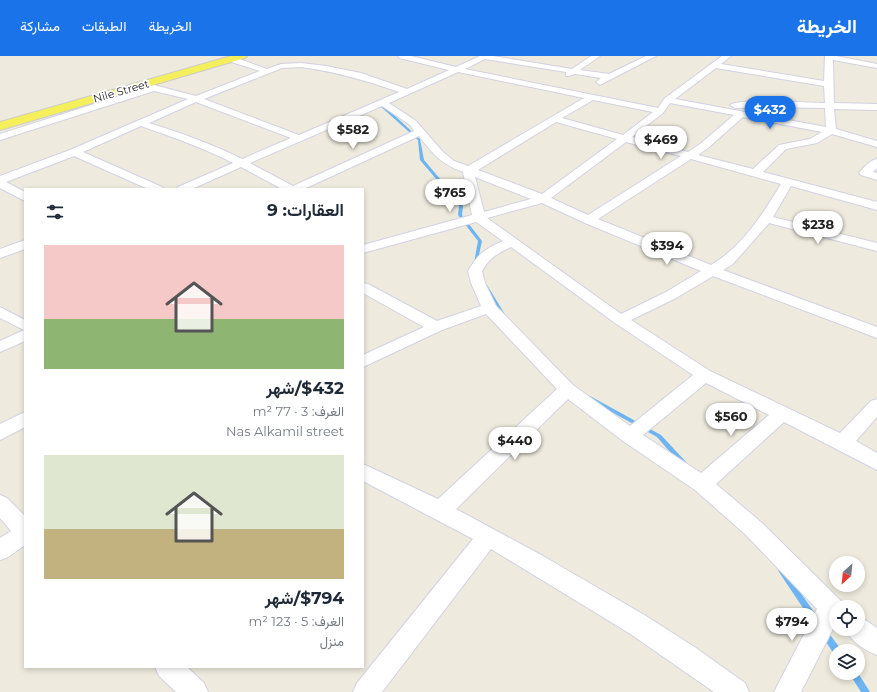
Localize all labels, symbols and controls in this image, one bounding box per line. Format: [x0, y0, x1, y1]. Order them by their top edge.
text: الخريطة [797, 15, 857, 38]
text: مشاركة [20, 17, 60, 35]
text: الطبقات [82, 17, 126, 35]
text: الخريطة [148, 17, 192, 35]
street label: Nile Street [91, 76, 151, 106]
pin: $432 [746, 96, 794, 130]
text: $432 [754, 101, 786, 117]
pin: $582 [329, 116, 377, 150]
text: $582 [337, 121, 369, 137]
pin: $469 [637, 126, 685, 160]
text: $469 [644, 131, 678, 147]
pin: $765 [426, 179, 474, 213]
text: $765 [434, 184, 466, 200]
text: العقارات: 9 [267, 200, 344, 220]
icon: filters [44, 201, 66, 223]
pin: $238 [794, 211, 842, 245]
text: $238 [802, 216, 834, 232]
pin: $394 [643, 232, 691, 266]
text: $394 [650, 237, 684, 253]
icon: home [158, 271, 230, 343]
text: $432/شهر [266, 378, 344, 398]
text: الغرف: 3 · 77 m² [253, 403, 344, 419]
pin: $560 [707, 403, 755, 437]
text: $560 [714, 408, 748, 424]
text: Nas Alkamil street [226, 423, 344, 439]
pin: $440 [491, 427, 539, 461]
text: $440 [497, 432, 533, 448]
icon: home [158, 481, 230, 553]
north arrow [829, 556, 865, 592]
map controls [829, 556, 865, 680]
text: $794/شهر [265, 588, 344, 608]
button: locate [829, 600, 865, 636]
pin: $794 [768, 608, 816, 642]
text: الغرف: 5 · 123 m² [249, 613, 344, 629]
text: $794 [775, 613, 809, 629]
text: منزل [320, 633, 344, 649]
button: layers [829, 644, 865, 680]

